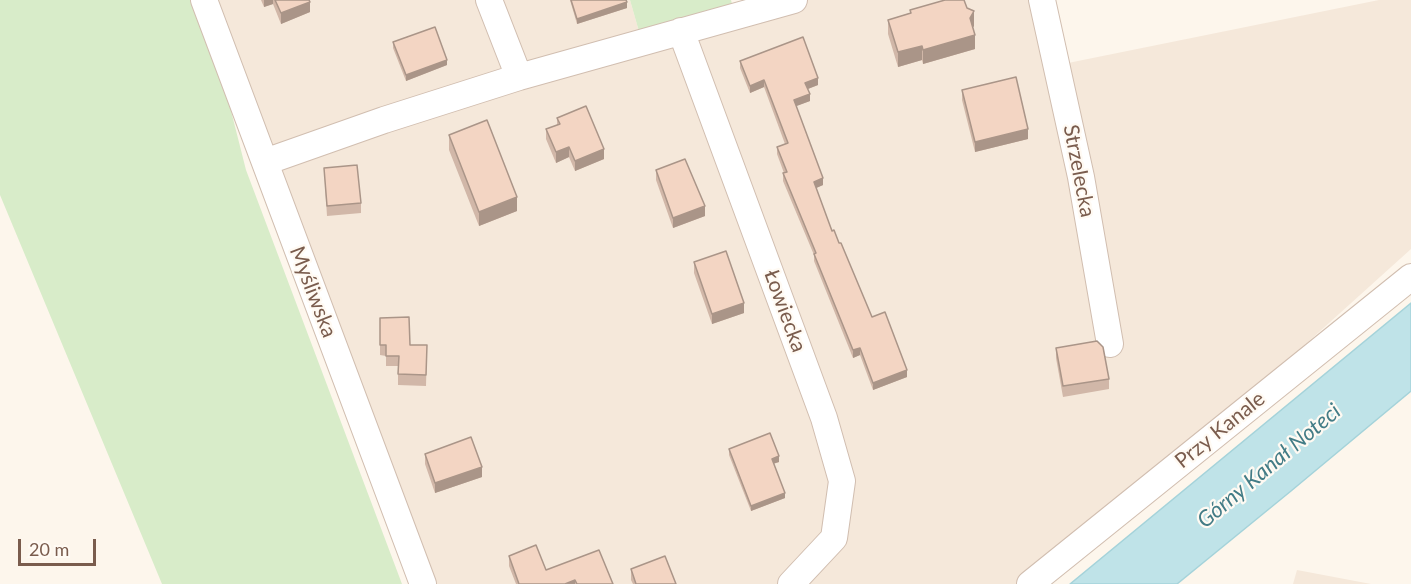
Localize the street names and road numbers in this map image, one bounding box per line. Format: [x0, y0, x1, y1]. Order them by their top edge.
street label: Strzelecka [1058, 123, 1100, 219]
street label: Myśliwska [284, 243, 342, 341]
street label: Łowiecka [758, 266, 812, 356]
street label: Przy Kanale [1170, 386, 1270, 474]

